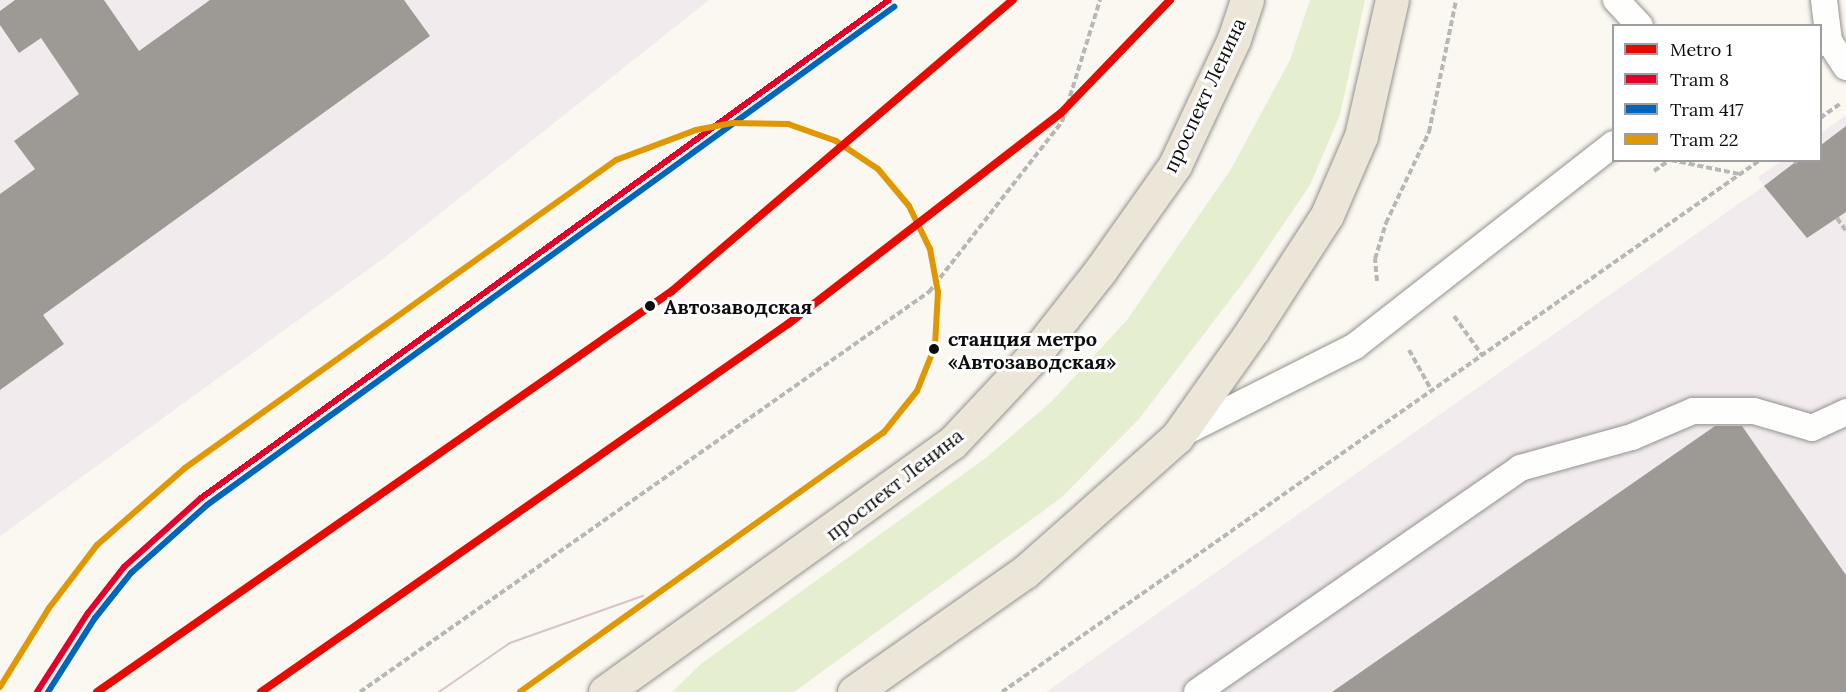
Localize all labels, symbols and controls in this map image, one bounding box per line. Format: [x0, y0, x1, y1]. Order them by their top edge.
street label: проспект Ленина [1158, 14, 1250, 176]
legend [1612, 24, 1822, 162]
text: Metro 1 [1670, 38, 1732, 61]
text: Tram 8 [1670, 68, 1729, 91]
text: Tram 417 [1670, 98, 1744, 121]
text: Tram 22 [1670, 128, 1738, 151]
place label: Автозаводская [664, 294, 812, 318]
marker: Автозаводская [641, 297, 659, 315]
place label: станция метро «Автозаводская» [948, 326, 1116, 373]
marker: станция метро «Автозаводская» [925, 340, 943, 358]
street label: проспект Ленина [821, 423, 967, 545]

